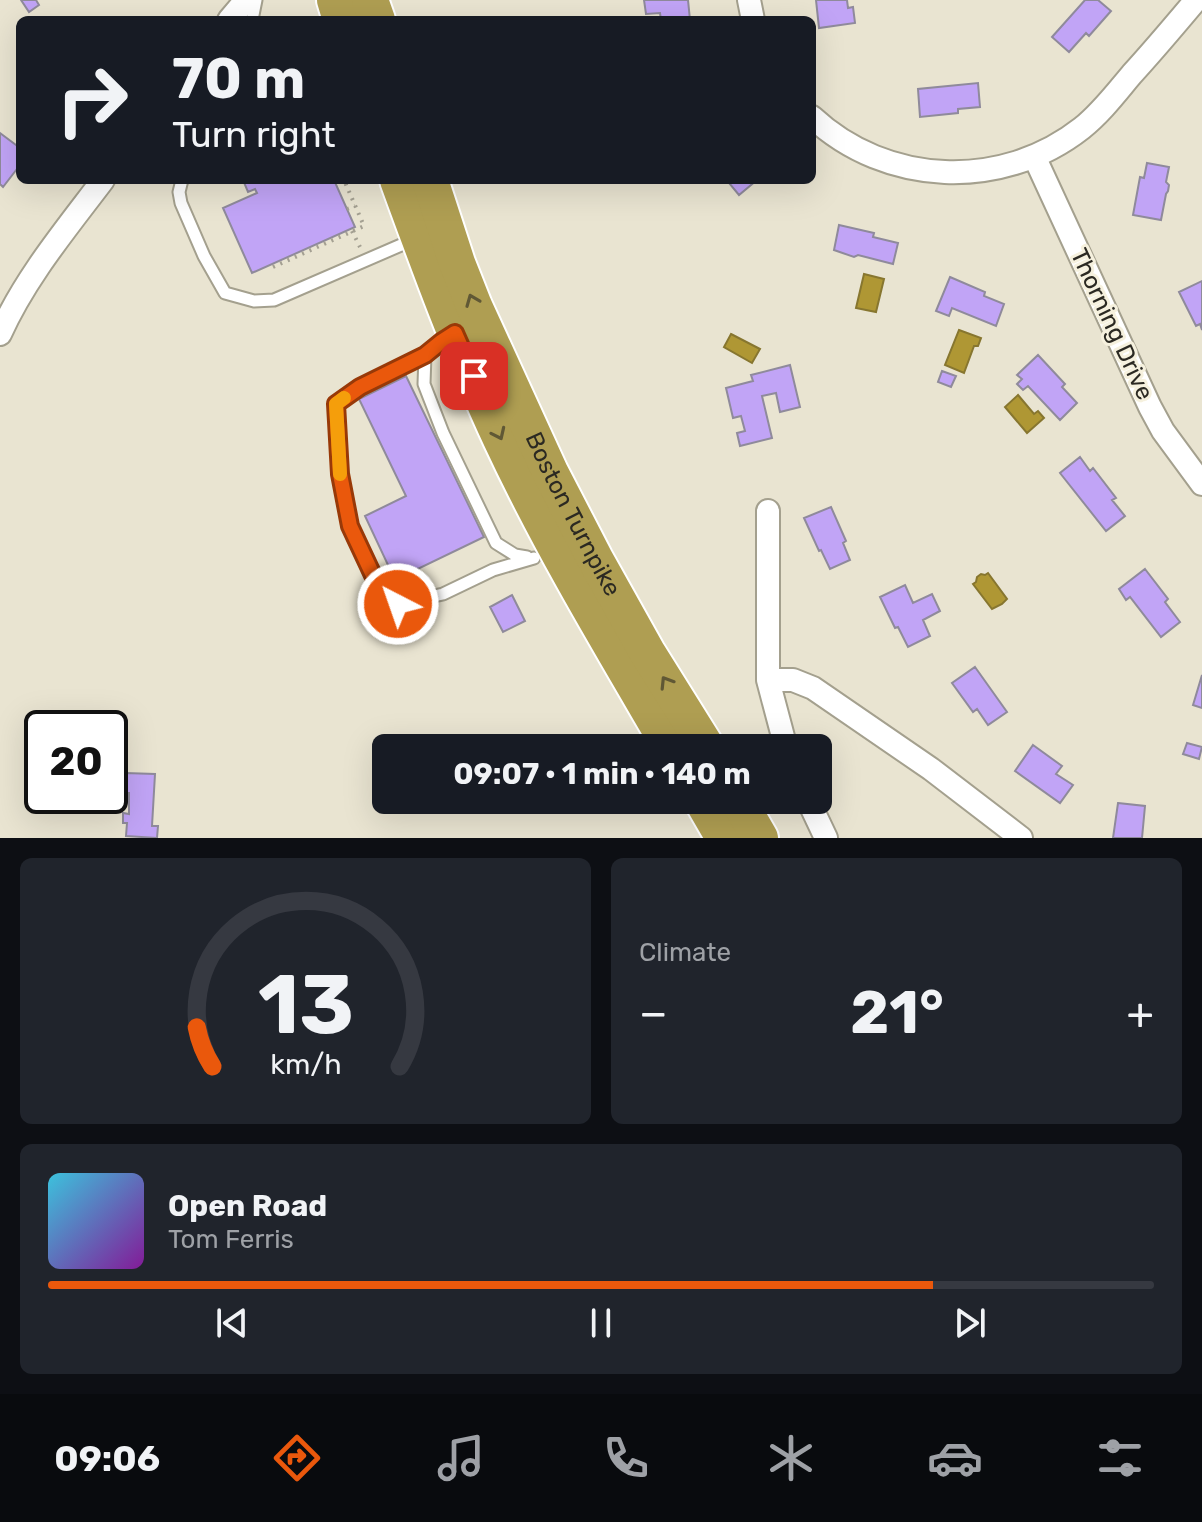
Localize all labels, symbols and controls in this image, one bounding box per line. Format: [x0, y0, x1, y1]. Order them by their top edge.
text: 70 m [172, 46, 305, 112]
icon: right [40, 48, 144, 152]
text: Turn right [172, 113, 336, 156]
street label: Thorning Drive [1065, 244, 1159, 404]
one-way arrow [466, 294, 482, 308]
pin [440, 342, 508, 410]
icon: arrive [452, 354, 496, 398]
one-way arrow [489, 426, 505, 441]
street label: Boston Turnpike [520, 428, 627, 601]
position arrow [356, 562, 440, 646]
one-way arrow [660, 676, 675, 691]
speed limit sign: 20 [24, 710, 128, 814]
text: 09:07 · 1 min · 140 m [453, 756, 751, 792]
text: Climate [639, 937, 731, 968]
text: 13 [257, 955, 354, 1054]
text: 21° [850, 977, 944, 1048]
text: − [639, 987, 668, 1039]
text: + [1127, 987, 1154, 1039]
text: km/h [270, 1047, 341, 1081]
text: Open Road [168, 1188, 327, 1224]
text: Tom Ferris [168, 1224, 294, 1255]
icon: previous [210, 1301, 254, 1345]
icon: pause [579, 1301, 623, 1345]
icon: next [948, 1301, 992, 1345]
icon: directions [269, 1430, 325, 1486]
icon: music [433, 1430, 489, 1486]
icon: phone [598, 1430, 654, 1486]
icon: climate [763, 1430, 819, 1486]
icon: car [927, 1430, 983, 1486]
icon: filters [1092, 1430, 1148, 1486]
text: 09:06 [54, 1437, 160, 1480]

